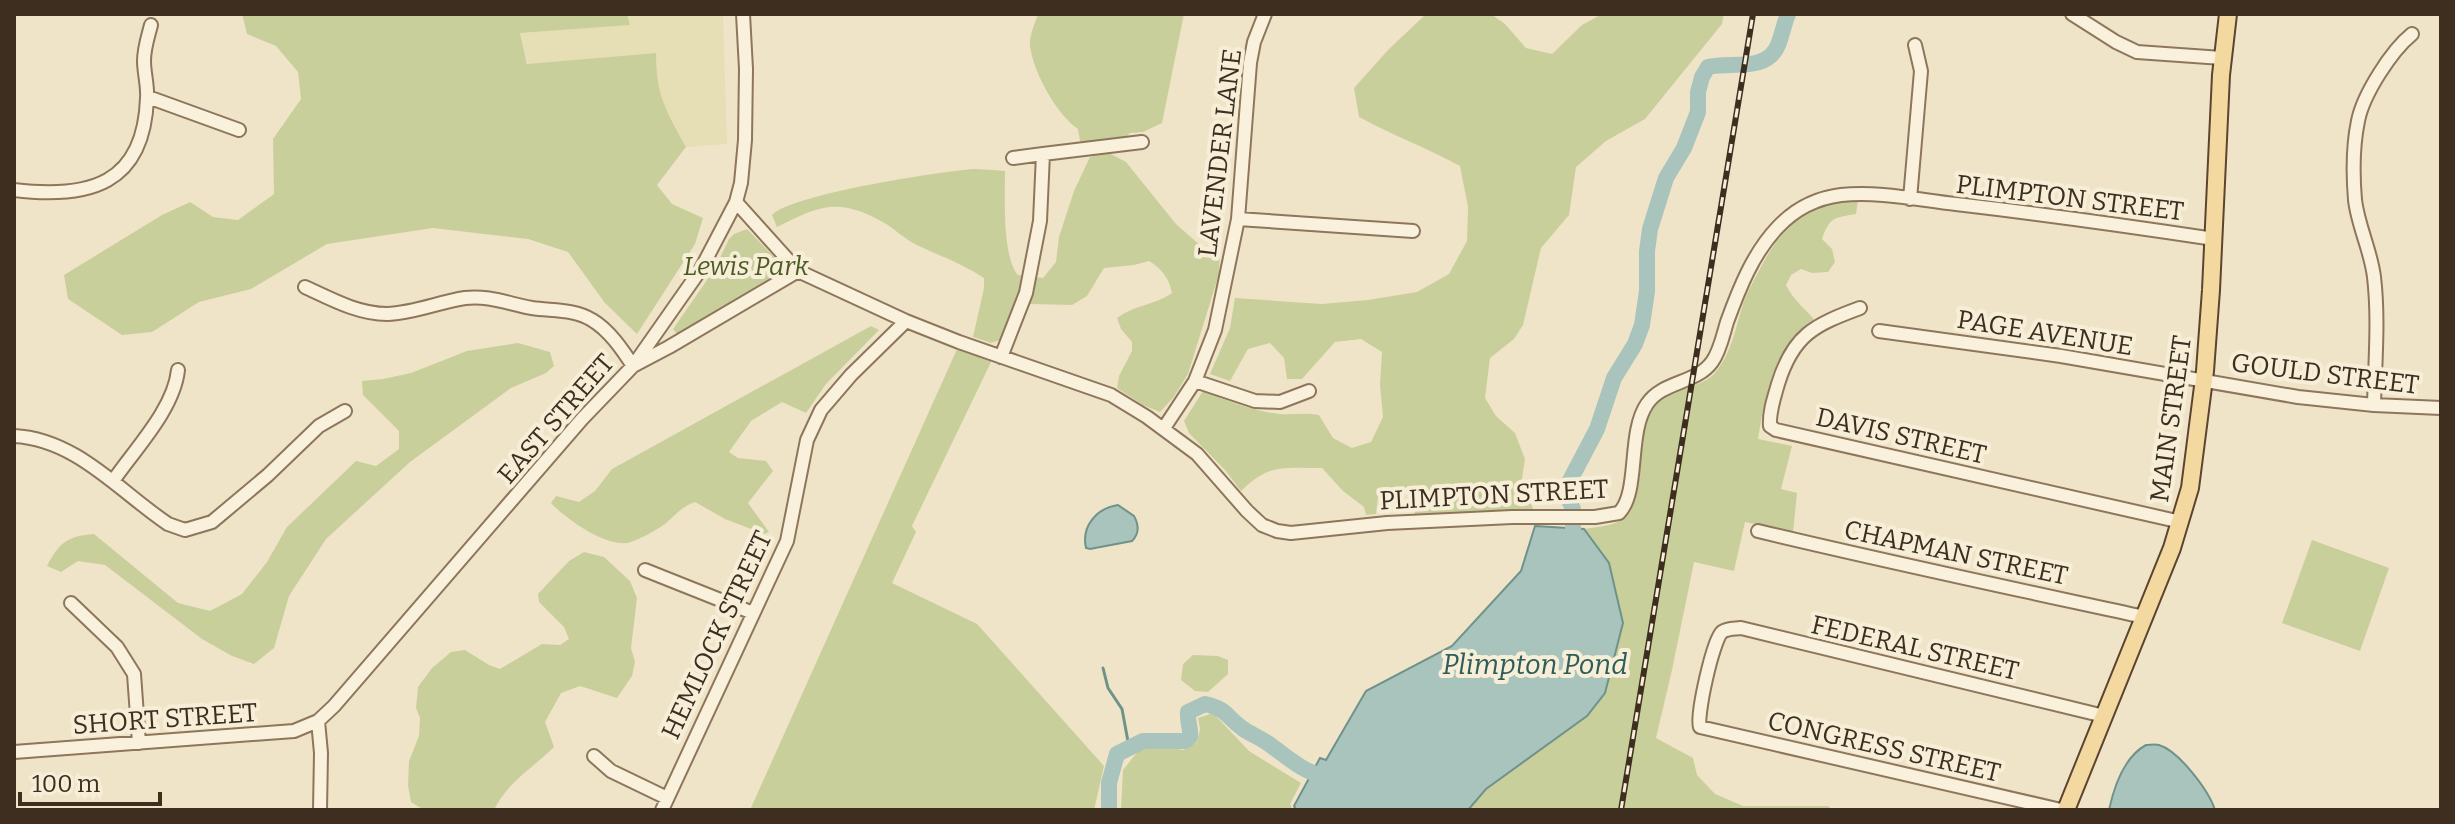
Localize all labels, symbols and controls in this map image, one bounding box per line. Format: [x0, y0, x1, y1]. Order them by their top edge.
street label: LAVENDER LANE [1192, 47, 1248, 259]
street label: PLIMPTON STREET [1954, 169, 2186, 227]
park label: Lewis Park [683, 251, 810, 282]
street label: PAGE AVENUE [1955, 304, 2135, 362]
street label: MAIN STREET [2144, 334, 2198, 504]
street label: GOULD STREET [2229, 347, 2421, 401]
street label: EAST STREET [491, 348, 621, 490]
street label: DAVIS STREET [1813, 401, 1989, 471]
street label: PLIMPTON STREET [1379, 474, 1609, 516]
street label: CHAPMAN STREET [1841, 514, 2071, 592]
street label: HEMLOCK STREET [655, 526, 779, 744]
street label: FEDERAL STREET [1808, 609, 2022, 687]
water label: Plimpton Pond [1442, 648, 1628, 681]
street label: SHORT STREET [72, 697, 258, 741]
street label: CONGRESS STREET [1765, 705, 2003, 789]
scale bar [20, 756, 160, 806]
text: 100 m [32, 770, 100, 798]

